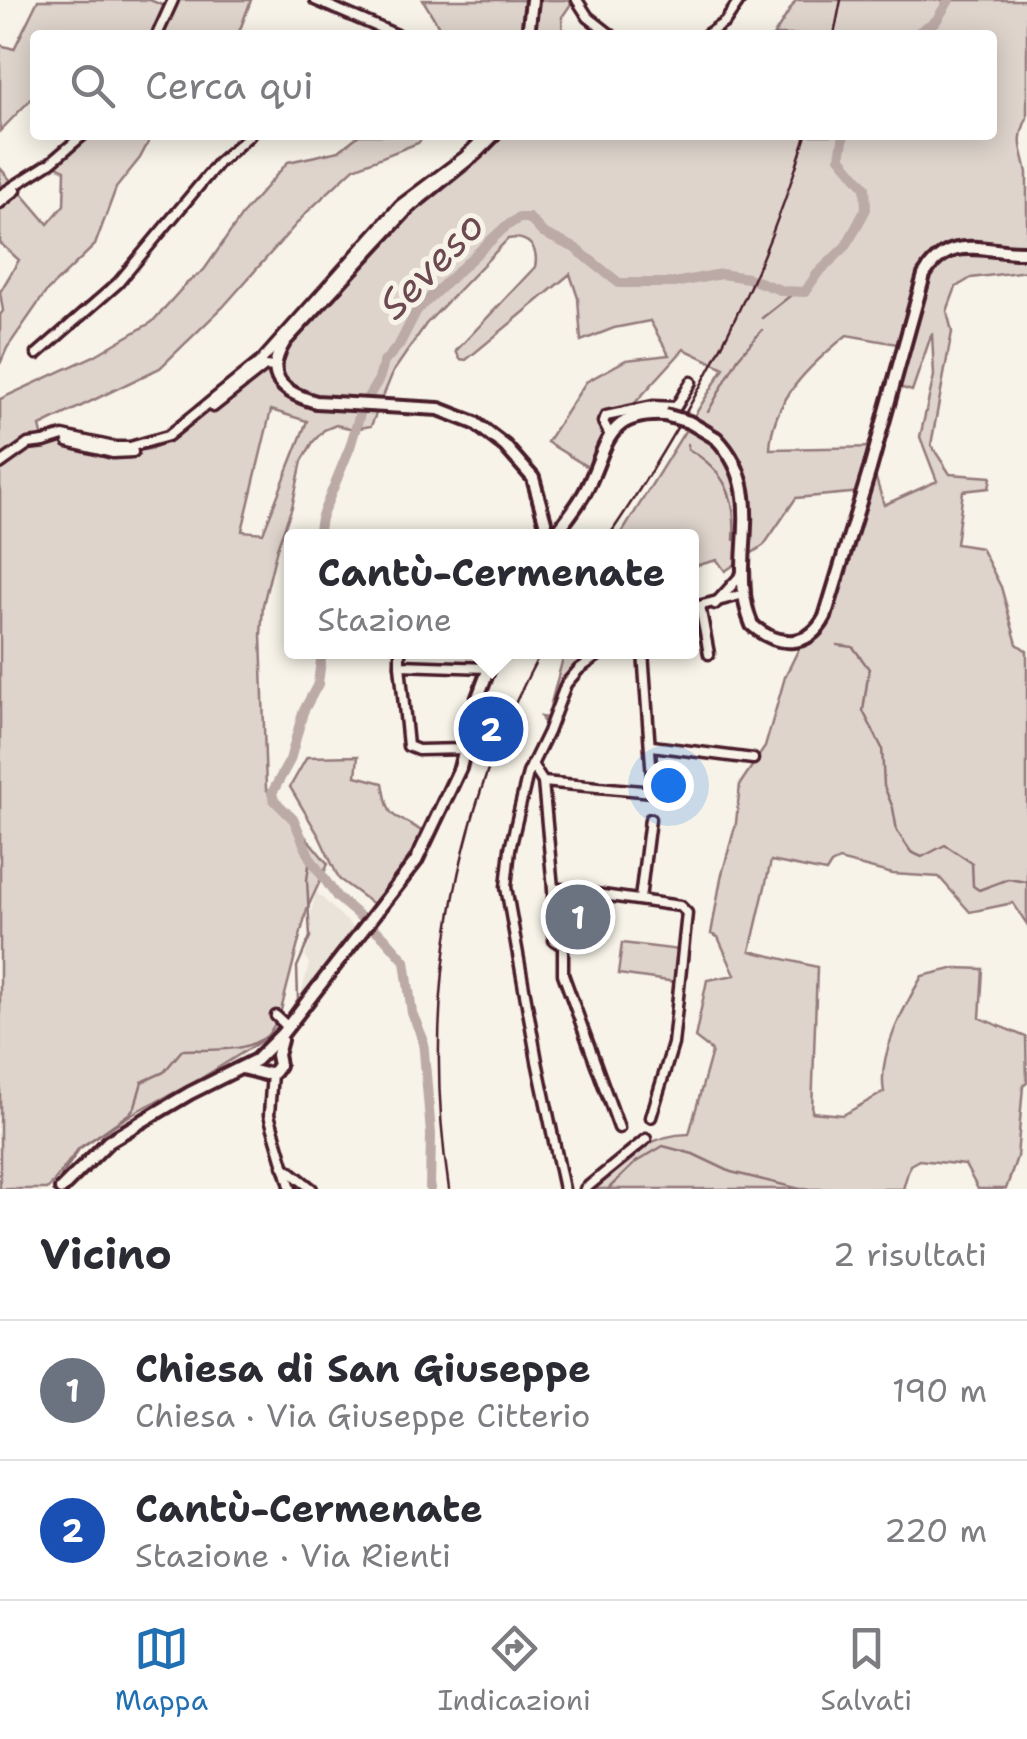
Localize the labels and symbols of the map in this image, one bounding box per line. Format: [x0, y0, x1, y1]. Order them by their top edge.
water label: Seveso [366, 199, 496, 331]
pin: 2 [458, 692, 524, 766]
your location [643, 760, 694, 811]
pin: 1 [546, 880, 610, 954]

